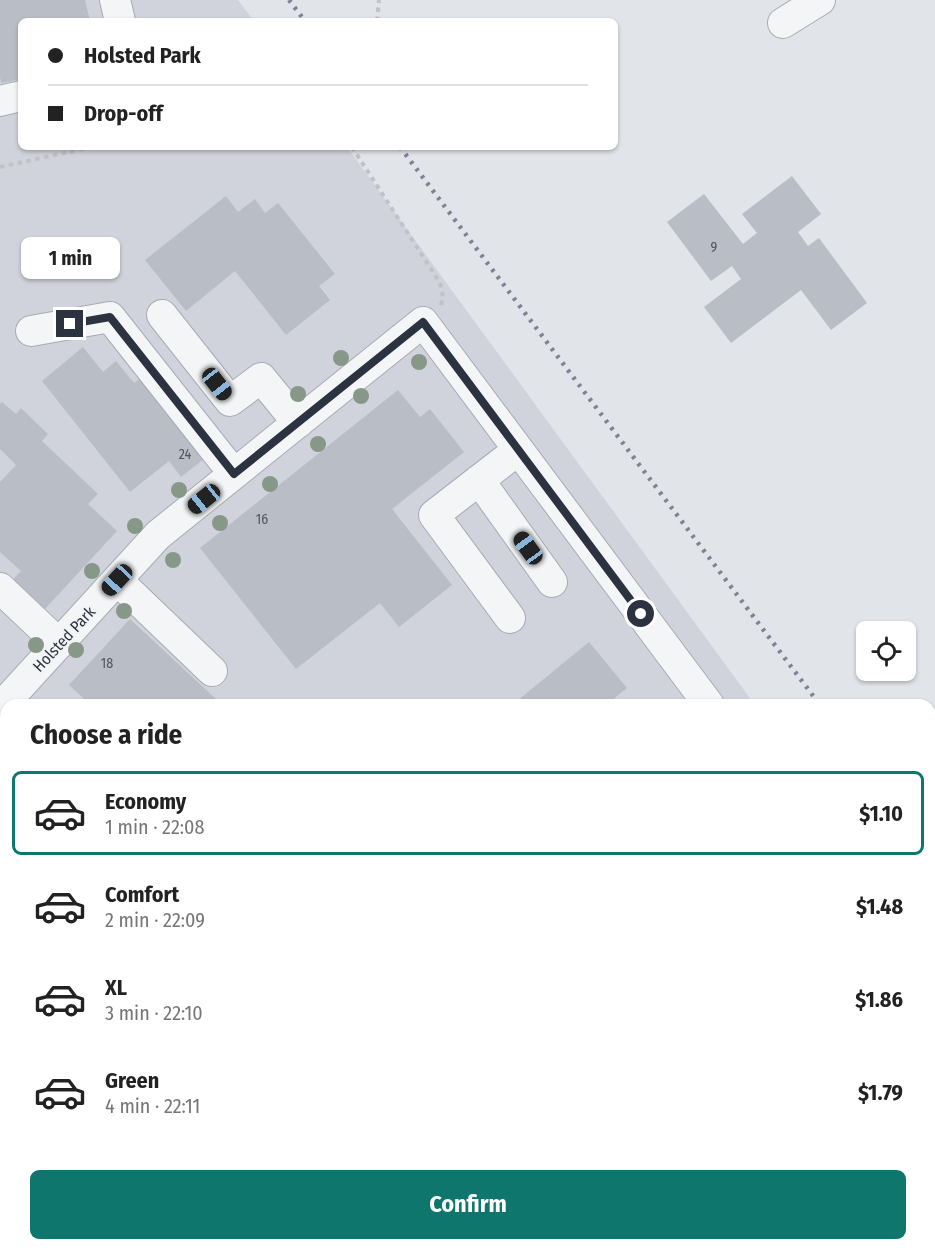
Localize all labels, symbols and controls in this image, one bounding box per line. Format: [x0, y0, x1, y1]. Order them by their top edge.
text: Holsted Park [84, 42, 201, 69]
text: Drop-off [84, 100, 163, 127]
callout: 1 min [20, 237, 119, 279]
house number: 9 [711, 239, 718, 256]
text: 1 min [49, 246, 92, 270]
route end [56, 310, 83, 337]
car [199, 364, 235, 404]
house number: 24 [179, 446, 192, 463]
car [184, 481, 224, 517]
house number: 16 [256, 511, 268, 528]
car [510, 528, 546, 568]
car [98, 561, 136, 599]
route start [627, 600, 654, 627]
street label: Holsted Park [29, 602, 100, 676]
map controls [856, 621, 916, 681]
button: locate [856, 621, 916, 681]
house number: 18 [101, 655, 113, 672]
text: Choose a ride [30, 719, 182, 751]
icon: car [33, 786, 87, 840]
text: Economy [105, 788, 186, 815]
text: $1.10 [859, 800, 903, 827]
text: 1 min · 22:08 [105, 815, 204, 839]
icon: car [33, 879, 87, 933]
text: Comfort [105, 881, 179, 908]
text: $1.48 [856, 893, 903, 920]
text: 2 min · 22:09 [105, 908, 205, 932]
icon: car [33, 972, 87, 1026]
text: XL [105, 974, 127, 1001]
text: $1.86 [855, 986, 903, 1013]
text: 3 min · 22:10 [105, 1001, 203, 1025]
icon: car [33, 1065, 87, 1119]
text: Green [105, 1067, 159, 1094]
text: $1.79 [858, 1079, 903, 1106]
text: 4 min · 22:11 [105, 1094, 200, 1118]
button: Confirm [30, 1170, 906, 1239]

